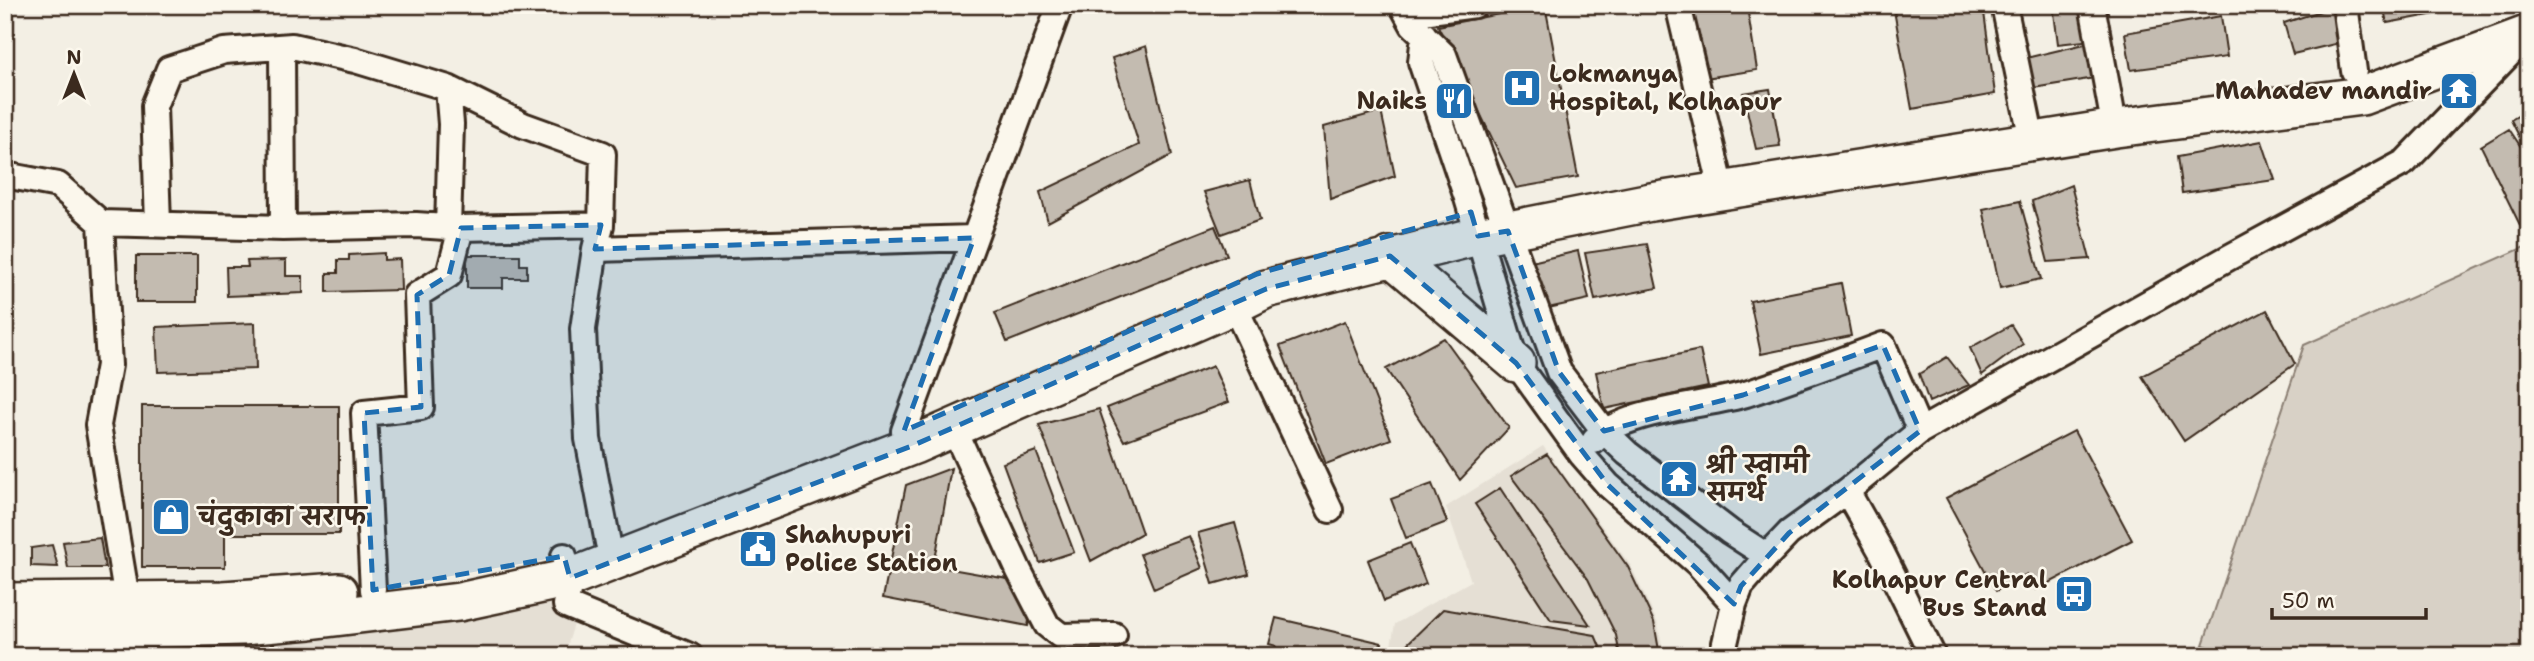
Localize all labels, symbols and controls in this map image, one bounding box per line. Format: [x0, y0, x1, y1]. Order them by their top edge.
north arrow [38, 38, 108, 108]
text: N [66, 45, 82, 70]
place label: Lokmanya Hospital, Kolhapur [1549, 58, 1782, 118]
hospital icon: Lokmanya Hospital, Kolhapur [1501, 67, 1543, 109]
temple icon: Mahadev mandir [2438, 70, 2480, 112]
place label: Mahadev mandir [2215, 75, 2432, 107]
restaurant icon: Naiks [1433, 80, 1475, 122]
place label: Naiks [1357, 85, 1427, 117]
place label: श्री स्वामी समर्थ [1706, 445, 1811, 509]
temple icon: श्री स्वामी समर्थ [1658, 458, 1700, 500]
shop icon: चंदुकाका सराफ [150, 496, 192, 538]
place label: चंदुकाका सराफ [196, 499, 369, 536]
place label: Shahupuri Police Station [785, 519, 958, 579]
public building icon: Shahupuri Police Station [737, 528, 779, 570]
place label: Kolhapur Central Bus Stand [1832, 564, 2047, 624]
bus stop icon: Kolhapur Central Bus Stand [2053, 573, 2095, 615]
scale bar [2272, 577, 2426, 621]
text: 50 m [2282, 587, 2335, 615]

